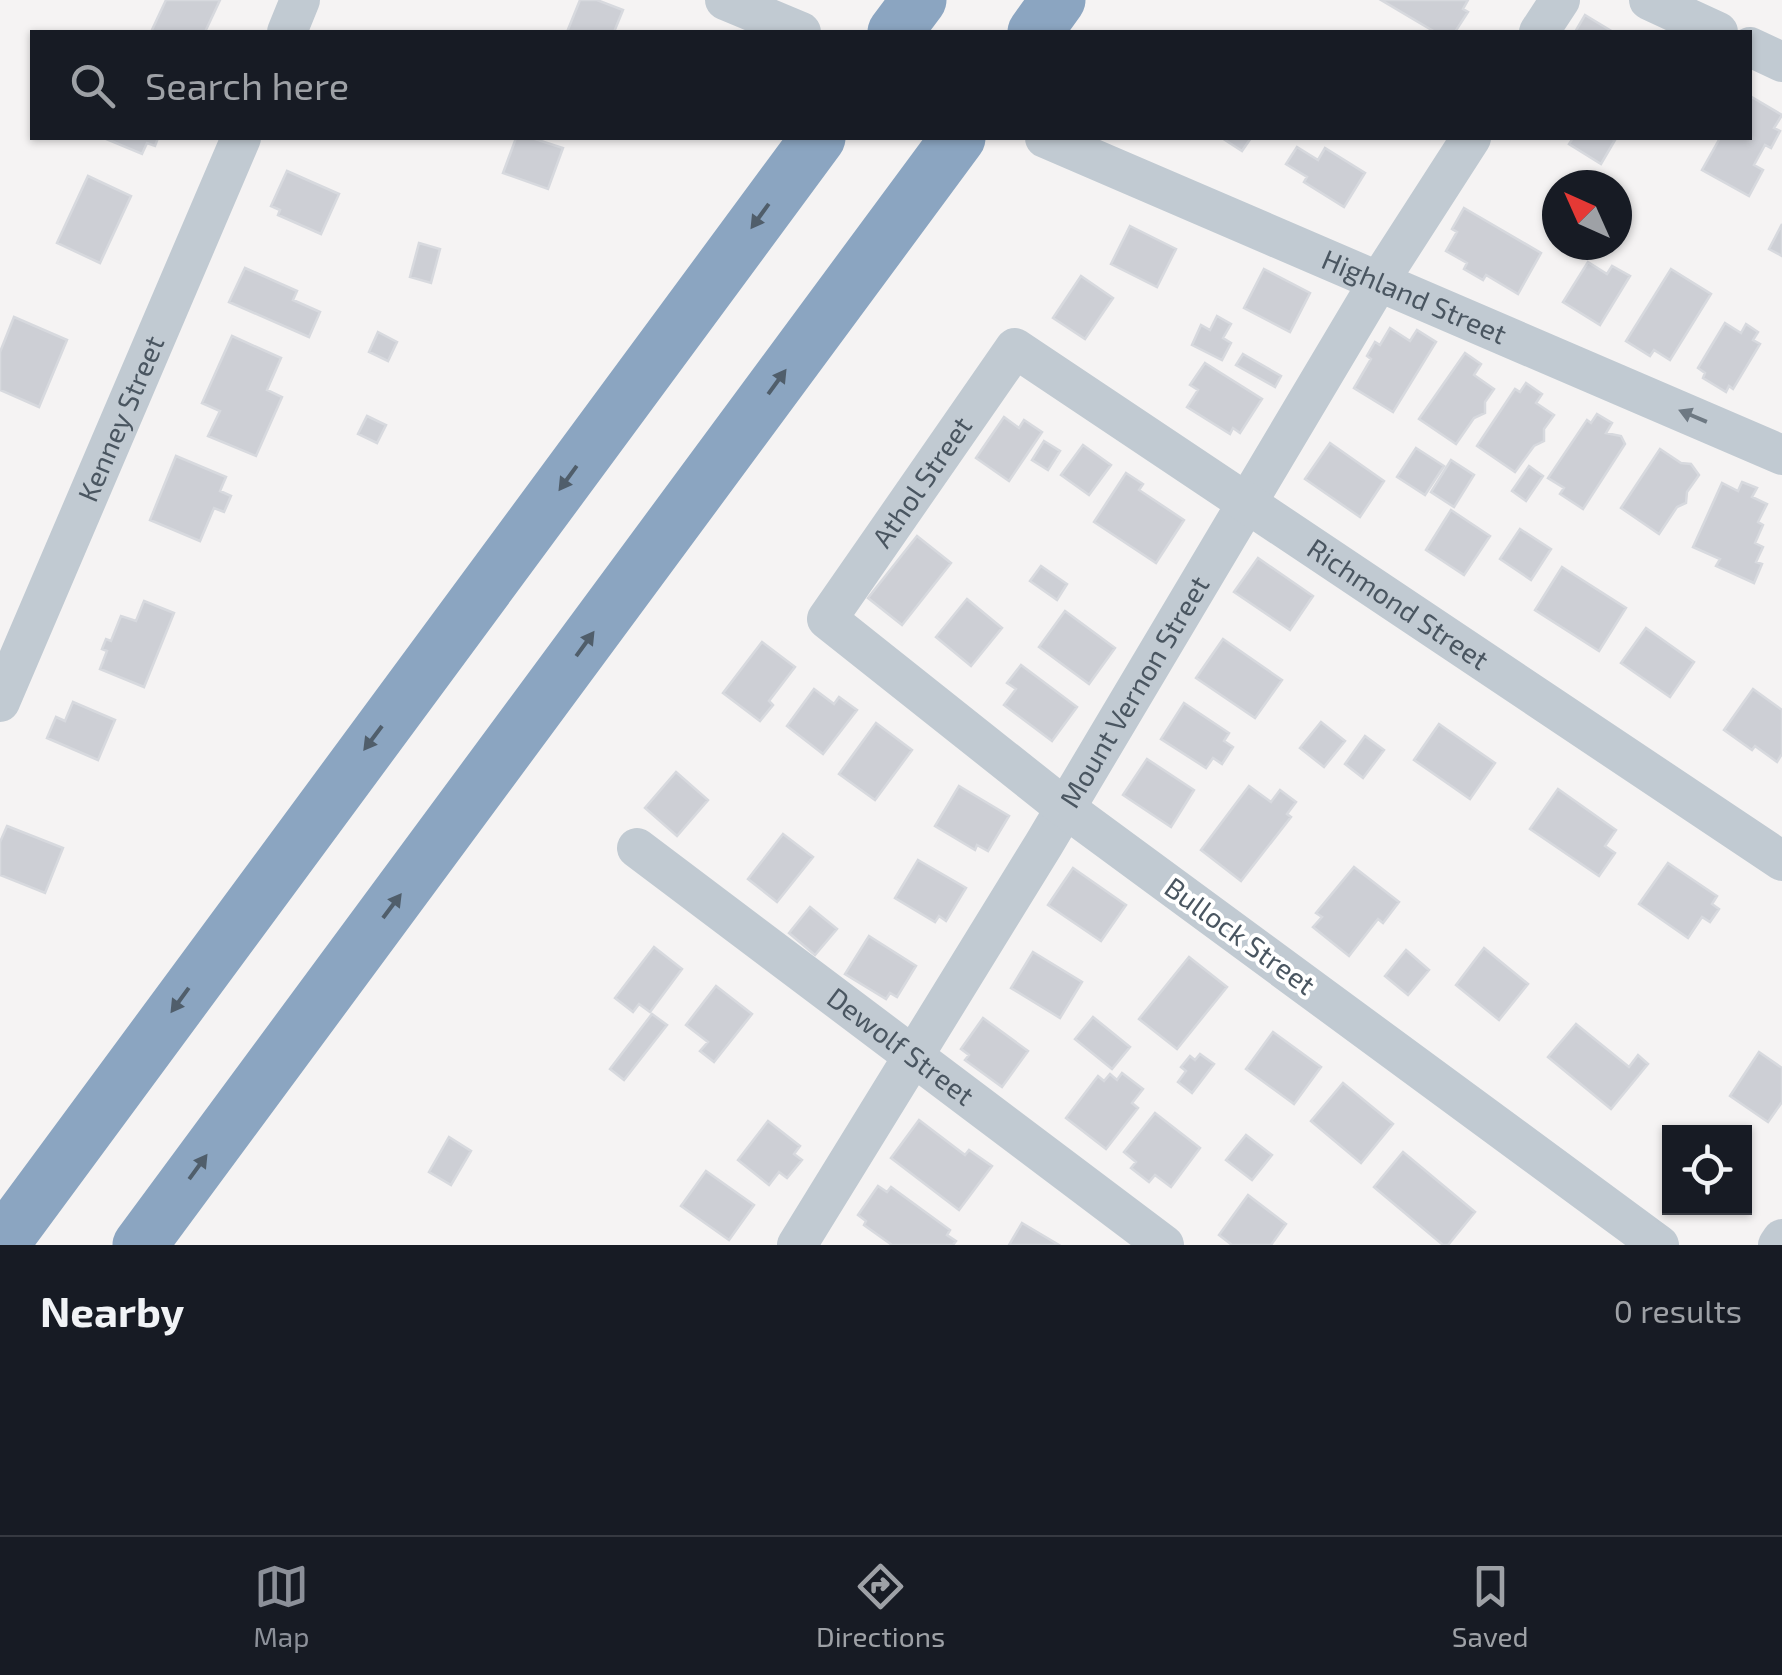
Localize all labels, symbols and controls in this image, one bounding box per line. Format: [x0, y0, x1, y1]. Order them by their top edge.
search box [30, 30, 1752, 140]
icon: search [65, 58, 120, 113]
text: Search here [145, 62, 349, 108]
north arrow [1542, 170, 1632, 260]
one-way arrow [751, 203, 771, 229]
street label: Highland Street [1317, 241, 1512, 351]
street label: Kenney Street [70, 330, 171, 506]
one-way arrow [767, 369, 786, 395]
one-way arrow [1678, 408, 1708, 424]
street label: Athol Street [864, 409, 978, 554]
one-way arrow [559, 465, 578, 491]
street label: Richmond Street [1301, 531, 1496, 676]
street label: Mount Vernon Street [1052, 569, 1216, 813]
one-way arrow [575, 631, 594, 657]
one-way arrow [364, 725, 384, 751]
street label: Bullock Street [1159, 869, 1322, 1001]
one-way arrow [381, 893, 401, 919]
street label: Dewolf Street [821, 980, 981, 1112]
one-way arrow [171, 987, 191, 1013]
map controls [1662, 1125, 1752, 1215]
button: locate [1662, 1125, 1752, 1215]
one-way arrow [188, 1153, 207, 1180]
text: Nearby [40, 1285, 184, 1335]
text: 0 results [1614, 1291, 1742, 1329]
tab: Map [253, 1559, 309, 1653]
tab: Directions [816, 1559, 945, 1653]
tab: Saved [1452, 1559, 1529, 1653]

